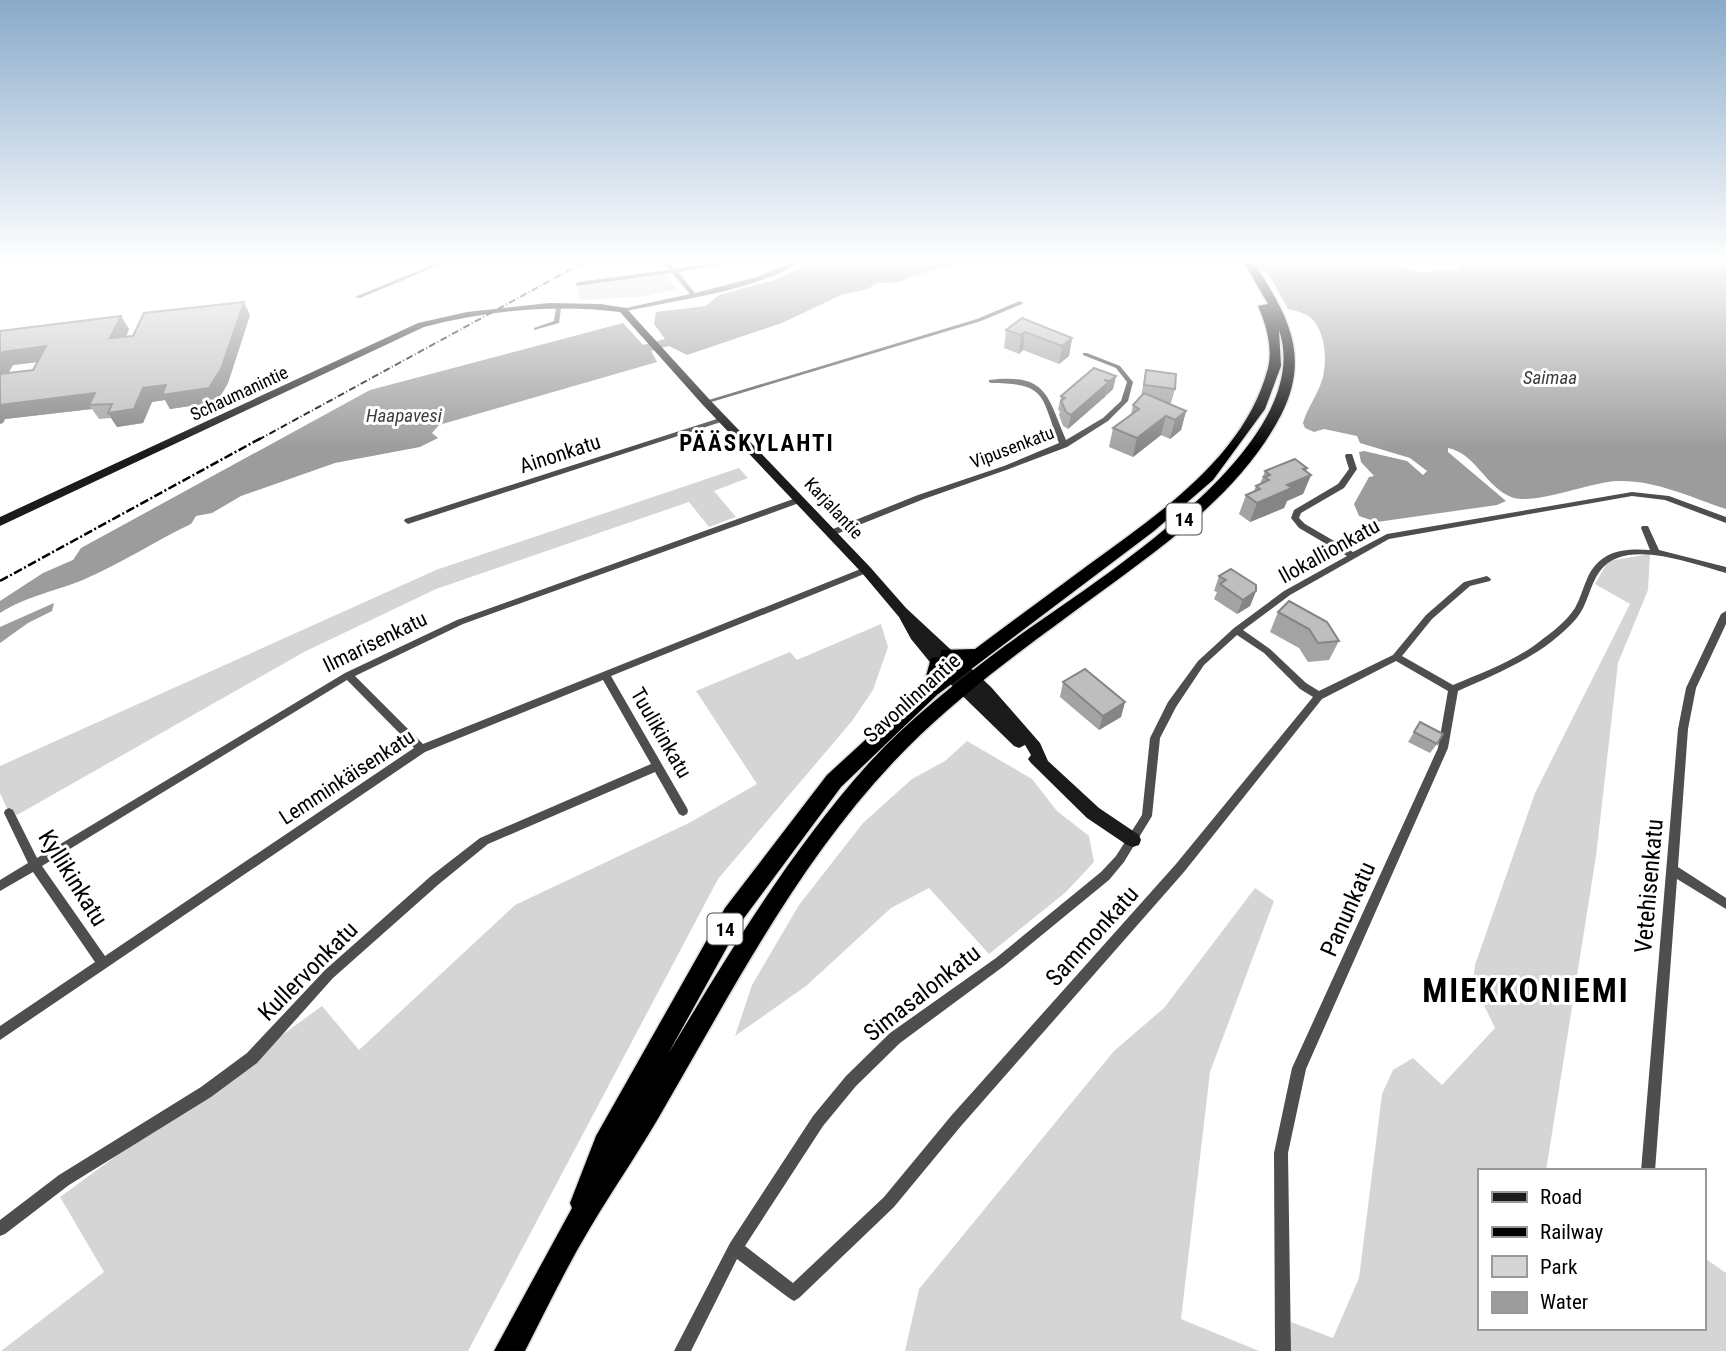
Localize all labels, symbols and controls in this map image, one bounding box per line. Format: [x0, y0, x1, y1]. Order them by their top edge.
street label: Schaumanintie [187, 361, 291, 425]
water label: Saimaa [1523, 366, 1577, 389]
water label: Haapavesi [366, 404, 443, 427]
street label: Vipusenkatu [967, 421, 1057, 473]
street label: Ainonkatu [516, 430, 604, 478]
district label: PÄÄSKYLAHTI [679, 430, 835, 457]
street label: Karjalantie [800, 473, 868, 543]
road number: 14 [1166, 504, 1202, 534]
street label: Ilokallionkatu [1275, 514, 1383, 588]
street label: Ilmarisenkatu [319, 607, 431, 677]
street label: Savonlinnantie [859, 648, 965, 748]
street label: Tuulikinkatu [626, 684, 696, 782]
street label: Lemminkäisenkatu [275, 724, 419, 830]
street label: Vetehisenkatu [1629, 818, 1669, 954]
street label: Kyllikinkatu [32, 825, 114, 931]
street label: Panunkatu [1315, 857, 1381, 961]
street label: Sammonkatu [1040, 880, 1144, 992]
road number: 14 [708, 914, 742, 945]
street label: Kullervonkatu [252, 915, 364, 1027]
street label: Simasalonkatu [858, 939, 986, 1047]
district label: MIEKKONIEMI [1422, 971, 1630, 1010]
legend [1478, 1169, 1705, 1330]
text: Road [1540, 1185, 1582, 1209]
text: Railway [1540, 1220, 1603, 1244]
text: Park [1540, 1255, 1578, 1279]
text: Water [1540, 1290, 1588, 1314]

